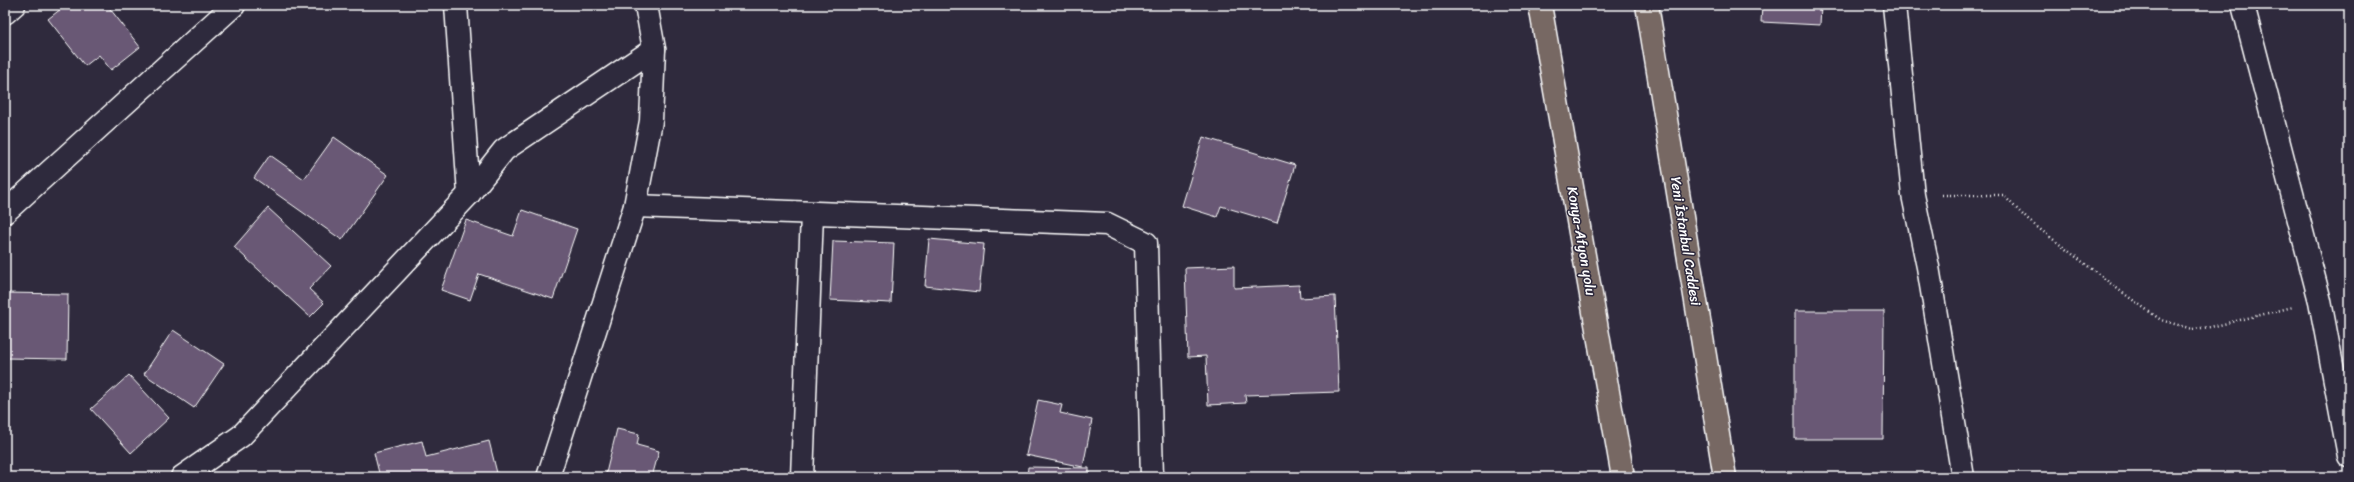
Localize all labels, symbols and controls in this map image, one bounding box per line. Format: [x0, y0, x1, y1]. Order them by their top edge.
street label: Yeni İstanbul Caddesi [1663, 175, 1708, 308]
street label: Konya-Afyon yolu [1560, 185, 1603, 298]

